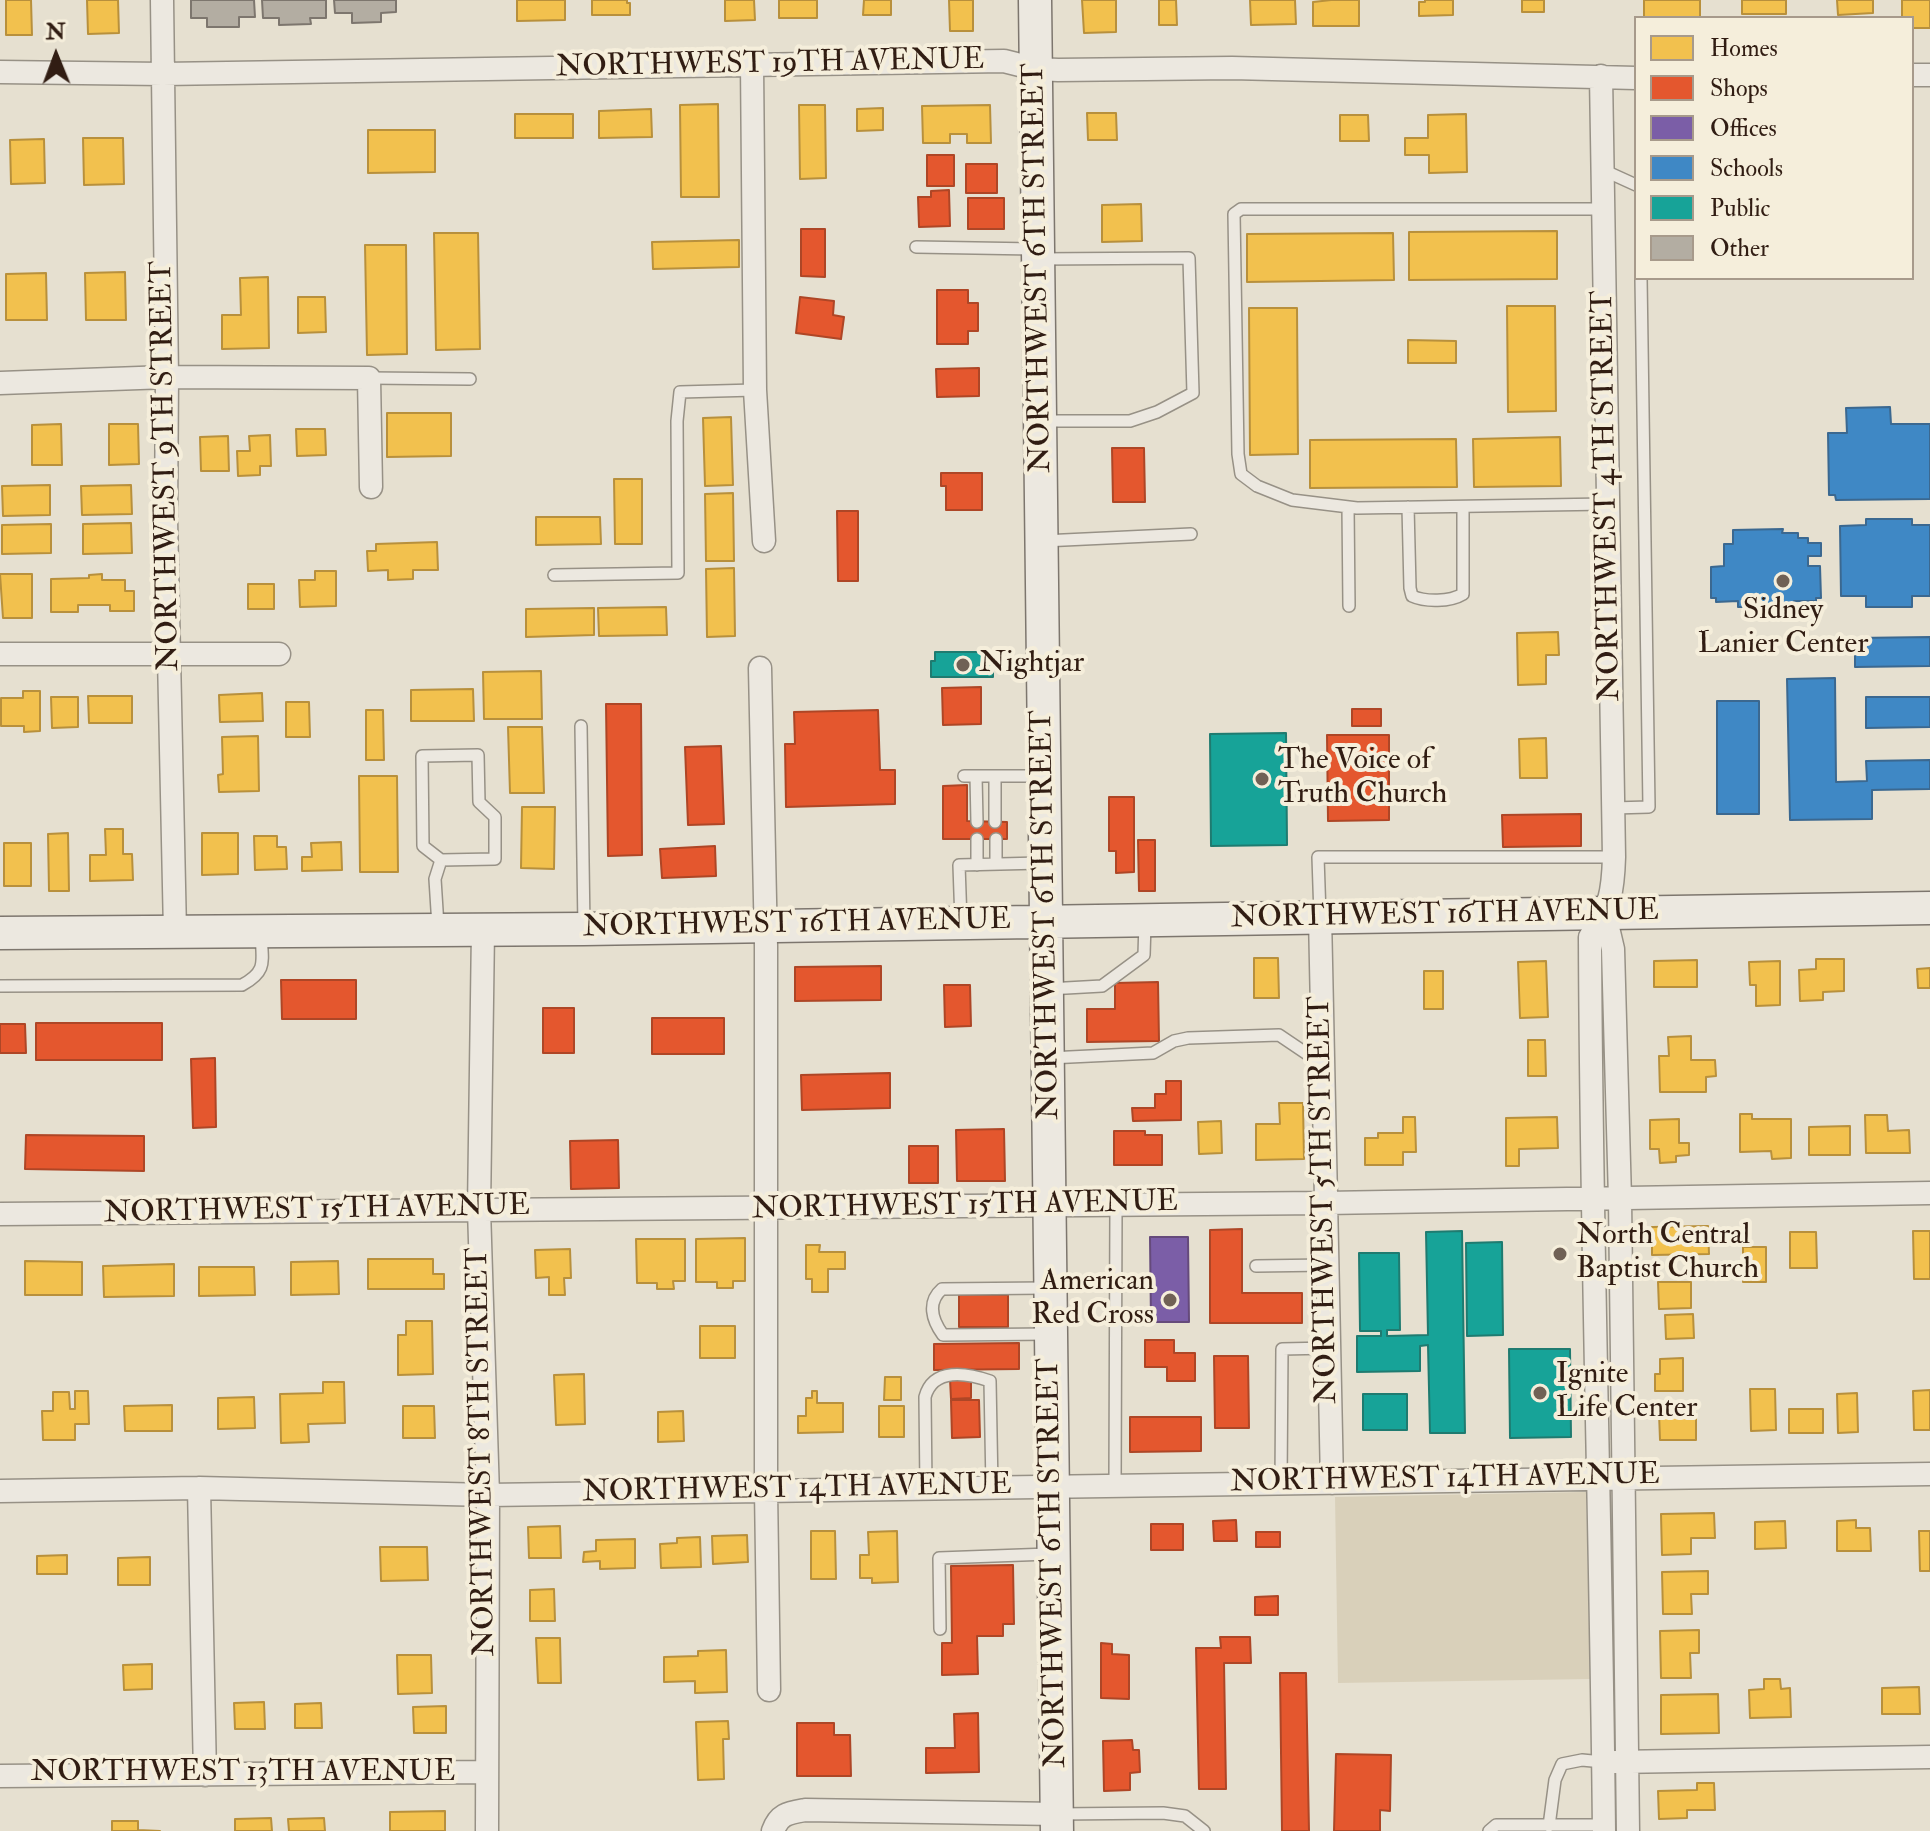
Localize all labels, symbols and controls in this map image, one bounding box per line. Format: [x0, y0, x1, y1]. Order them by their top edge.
north arrow [16, 16, 96, 96]
legend [1634, 16, 1914, 280]
text: N [45, 18, 66, 46]
text: Homes [1710, 33, 1778, 64]
street label: NORTHWEST 19TH AVENUE [556, 43, 984, 87]
street label: NORTHWEST 6TH STREET [1017, 63, 1061, 473]
text: Shops [1710, 73, 1768, 104]
text: Offices [1710, 113, 1777, 144]
text: Schools [1710, 153, 1783, 184]
text: Public [1710, 193, 1770, 224]
text: Other [1710, 233, 1769, 264]
street label: NORTHWEST 9TH STREET [145, 261, 189, 671]
street label: NORTHWEST 4TH STREET [1586, 290, 1630, 702]
marker: Sidney Lanier Center [1774, 572, 1792, 590]
place label: Sidney Lanier Center [1698, 594, 1868, 664]
place label: Nightjar [979, 647, 1084, 683]
marker: Nightjar [954, 656, 972, 674]
street label: NORTHWEST 6TH STREET [1025, 710, 1069, 1120]
place label: The Voice of Truth Church [1278, 744, 1447, 814]
marker: The Voice of Truth Church [1253, 770, 1271, 788]
street label: NORTHWEST 16TH AVENUE [1231, 894, 1659, 938]
street label: NORTHWEST 16TH AVENUE [583, 903, 1011, 947]
street label: NORTHWEST 5TH STREET [1303, 996, 1347, 1404]
street label: NORTHWEST 15TH AVENUE [752, 1185, 1178, 1229]
street label: NORTHWEST 15TH AVENUE [104, 1189, 530, 1233]
place label: North Central Baptist Church [1576, 1219, 1759, 1290]
marker: North Central Baptist Church [1551, 1245, 1569, 1263]
street label: NORTHWEST 8TH STREET [461, 1247, 505, 1657]
place label: American Red Cross [1031, 1265, 1154, 1336]
marker: American Red Cross [1161, 1291, 1179, 1309]
street label: NORTHWEST 6TH STREET [1032, 1358, 1076, 1768]
place label: Ignite Life Center [1556, 1358, 1697, 1428]
marker: Ignite Life Center [1531, 1384, 1549, 1402]
street label: NORTHWEST 14TH AVENUE [1230, 1458, 1660, 1502]
street label: NORTHWEST 14TH AVENUE [582, 1468, 1012, 1512]
street label: NORTHWEST 13TH AVENUE [31, 1756, 455, 1792]

